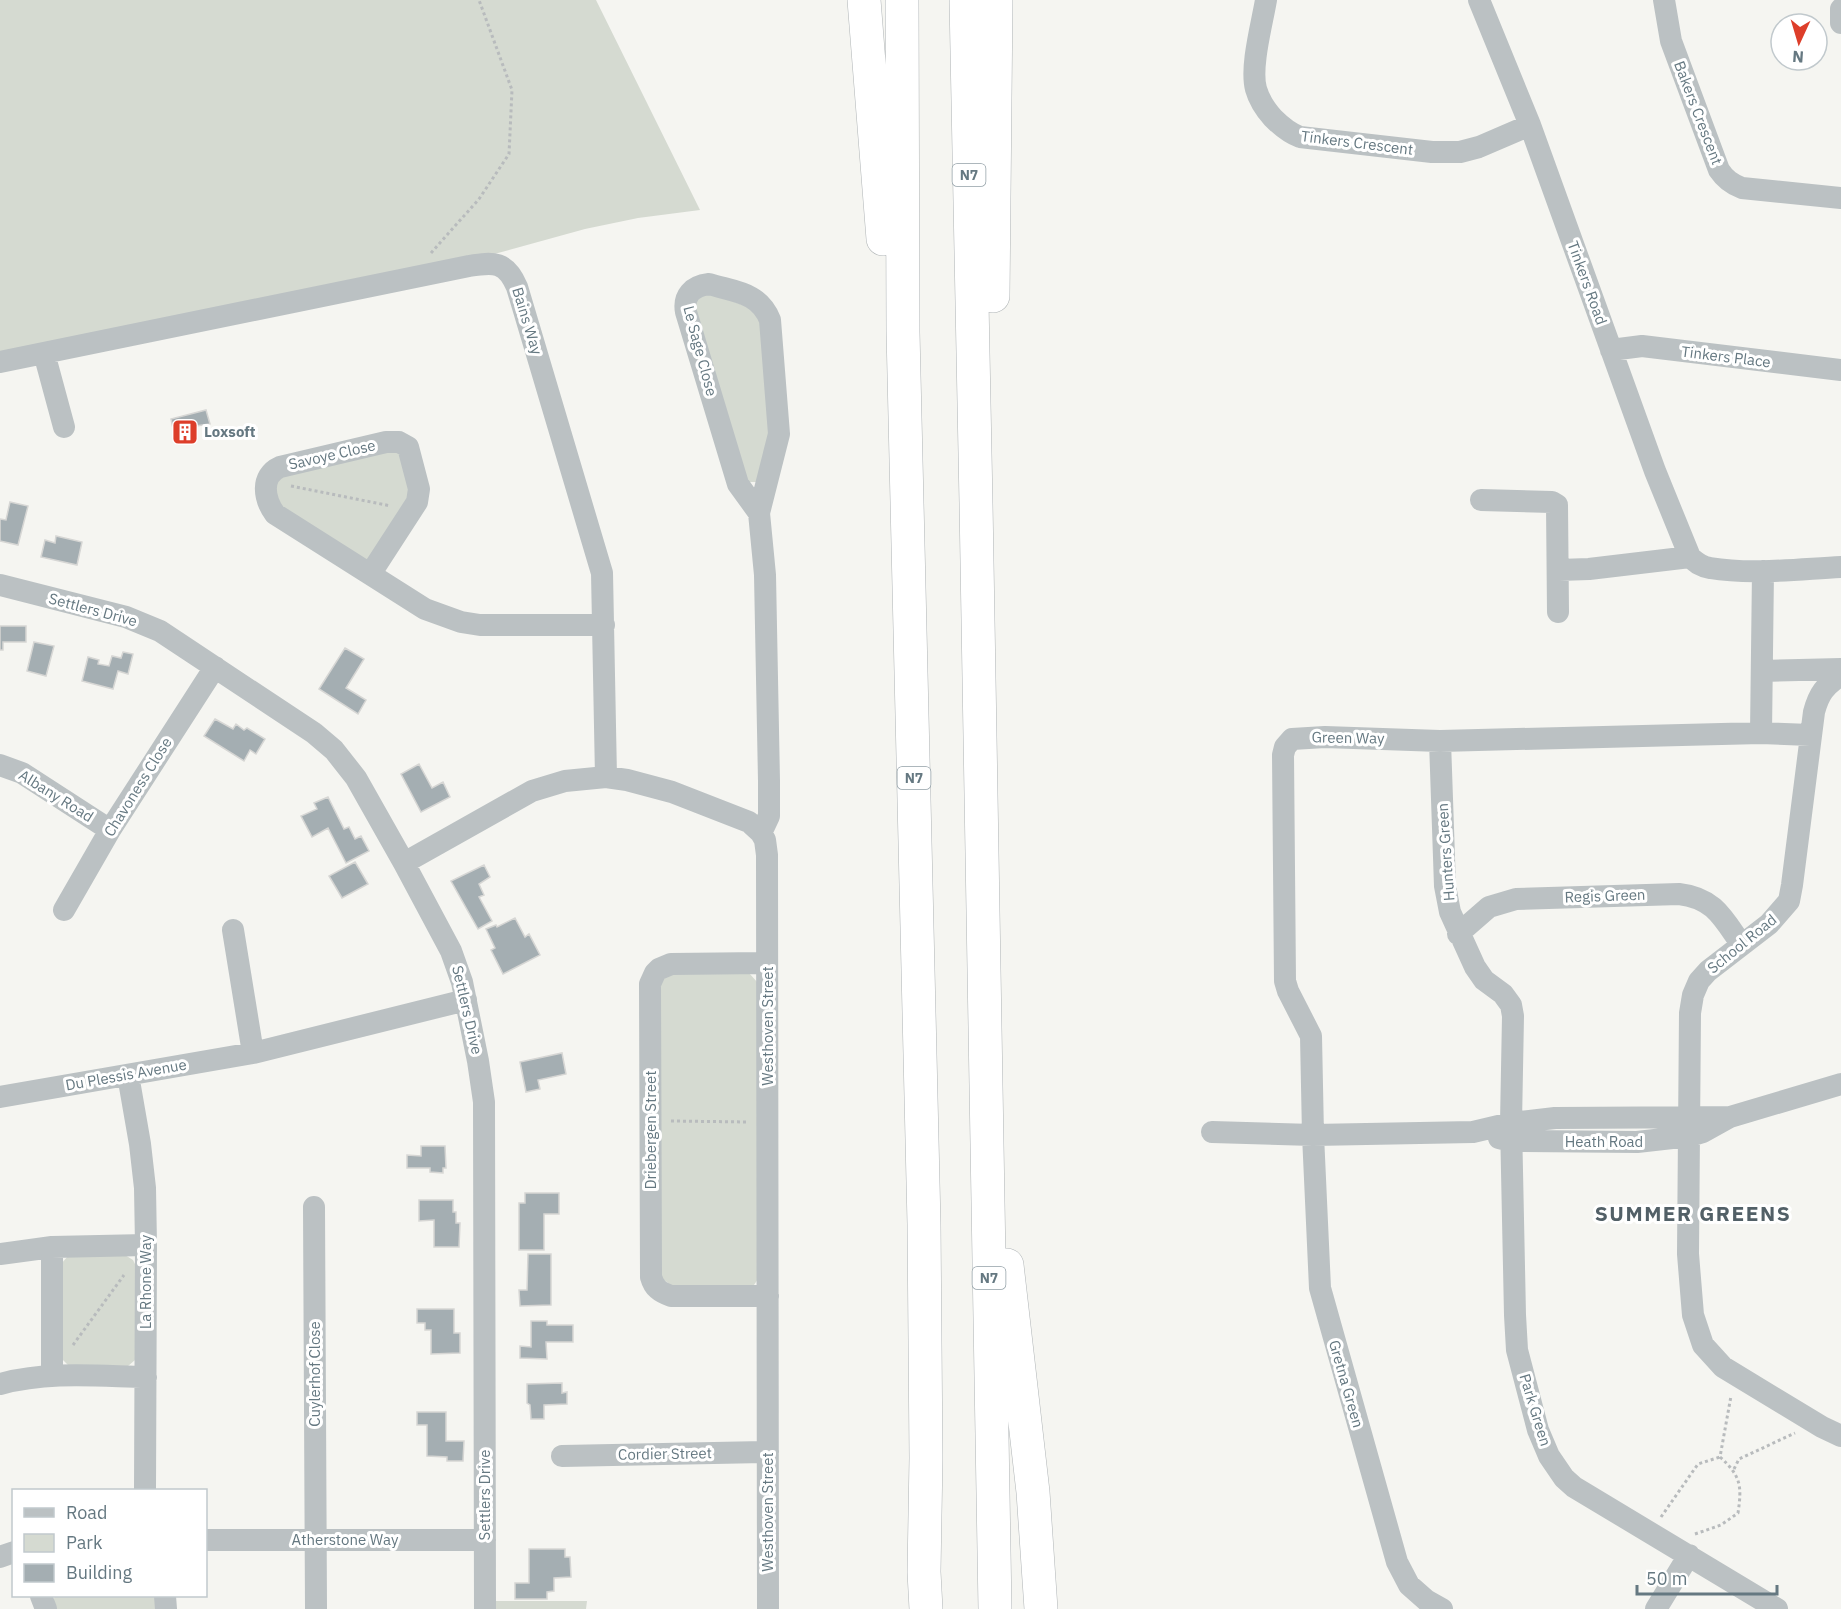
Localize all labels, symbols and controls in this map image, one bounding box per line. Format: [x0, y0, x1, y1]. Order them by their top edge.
north arrow [1769, 12, 1829, 72]
text: N [1791, 47, 1804, 67]
street label: Bakers Crescent [1670, 58, 1727, 167]
street label: Tinkers Crescent [1300, 126, 1414, 159]
road number: N7 [952, 164, 986, 186]
street label: Tinkers Road [1564, 238, 1611, 327]
street label: Bains Way [508, 285, 547, 357]
street label: Le Sage Close [679, 304, 722, 398]
street label: Tinkers Place [1680, 342, 1772, 371]
building icon: Loxsoft [170, 417, 200, 447]
place label: Loxsoft [204, 422, 256, 441]
street label: Savoye Close [287, 435, 377, 474]
street label: Settlers Drive [47, 589, 139, 630]
street label: Green Way [1311, 727, 1385, 748]
street label: Chavoness Close [99, 734, 176, 840]
street label: Albany Road [15, 765, 97, 826]
road number: N7 [898, 767, 930, 789]
street label: Hunters Green [1433, 802, 1458, 902]
street label: Regis Green [1564, 885, 1646, 906]
street label: School Road [1703, 910, 1780, 977]
street label: Settlers Drive [448, 964, 487, 1056]
street label: Westhoven Street [758, 966, 777, 1086]
street label: Du Plessis Avenue [64, 1054, 188, 1095]
street label: Driebergen Street [641, 1071, 660, 1189]
street label: Heath Road [1565, 1132, 1643, 1151]
district label: SUMMER GREENS [1595, 1199, 1791, 1227]
street label: La Rhone Way [136, 1234, 155, 1329]
road number: N7 [972, 1267, 1006, 1289]
street label: Cuylerhof Close [305, 1321, 324, 1427]
street label: Gretna Green [1325, 1338, 1368, 1430]
street label: Park Green [1515, 1371, 1555, 1448]
street label: Cordier Street [618, 1443, 712, 1464]
street label: Settlers Drive [475, 1450, 494, 1540]
street label: Westhoven Street [758, 1452, 777, 1572]
legend [12, 1489, 207, 1597]
text: Road [66, 1501, 107, 1524]
street label: Atherstone Way [292, 1530, 399, 1549]
text: Park [66, 1531, 103, 1554]
scale bar [1637, 1558, 1776, 1596]
text: Building [66, 1561, 133, 1584]
text: 50 m [1646, 1567, 1688, 1590]

